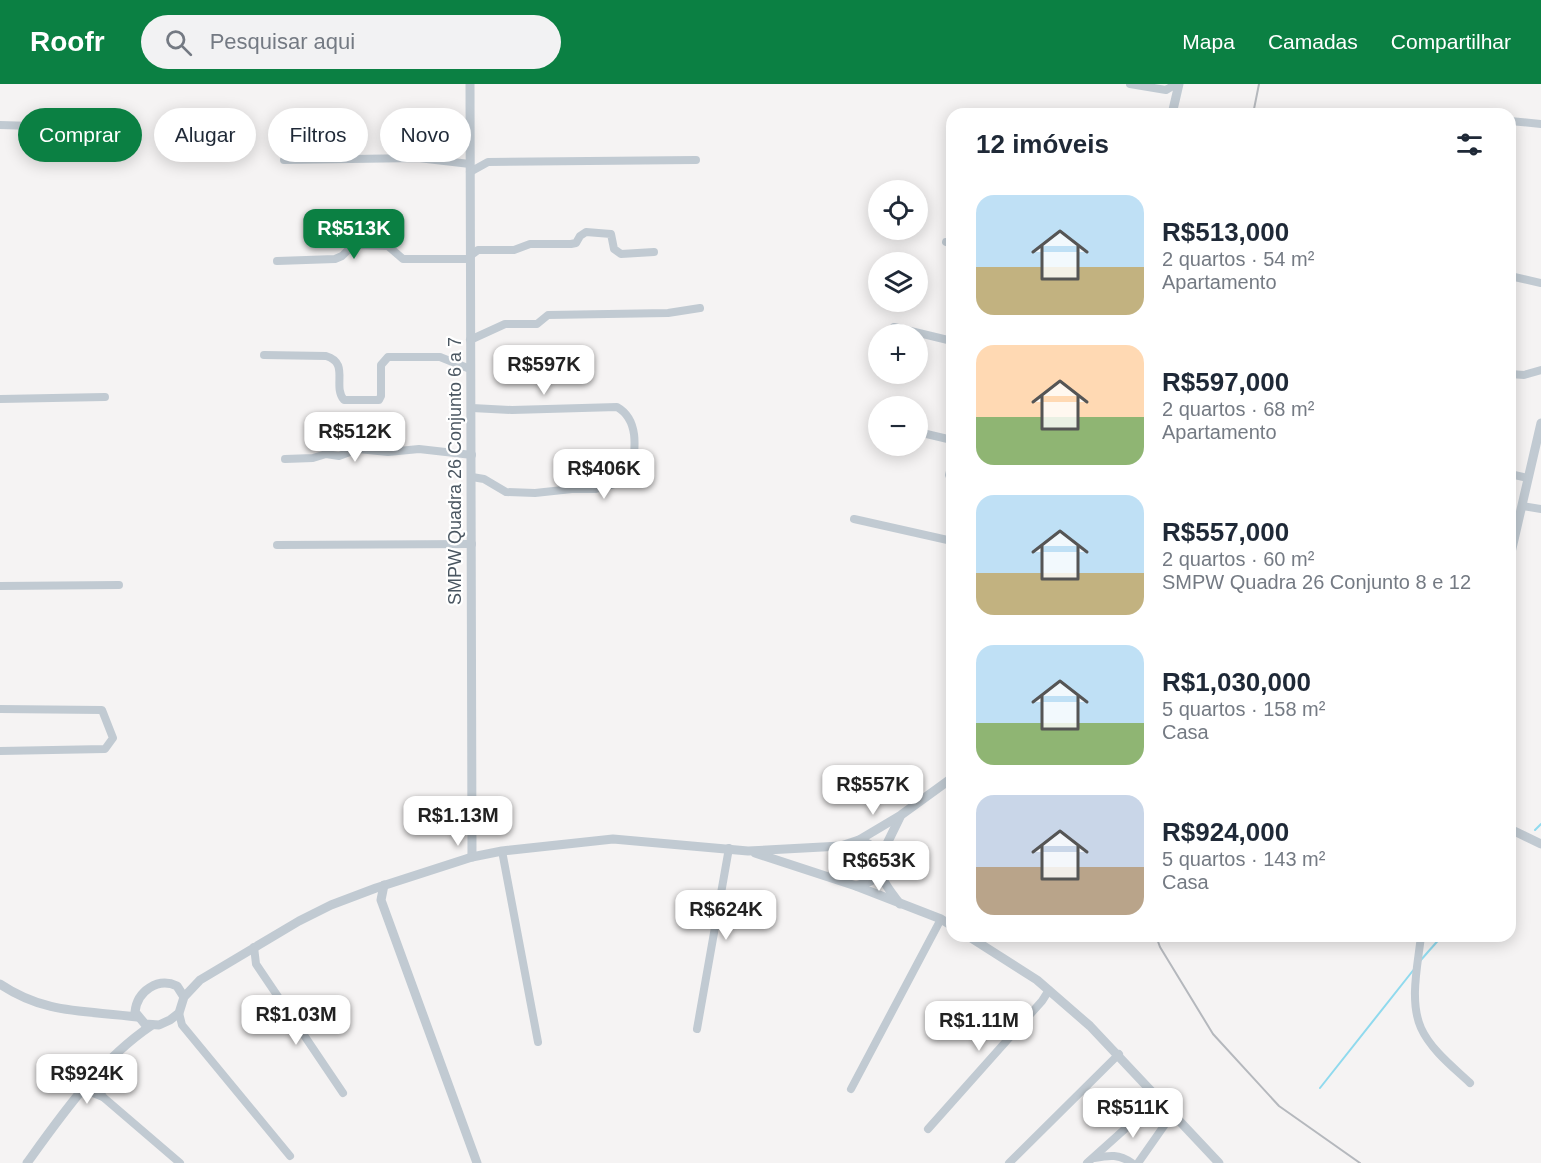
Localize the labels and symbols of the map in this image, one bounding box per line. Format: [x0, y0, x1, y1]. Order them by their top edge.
pin: R$513K [305, 209, 403, 260]
street label: SMPW Quadra 26 Conjunto 6 a 7 [445, 337, 465, 605]
pin: R$597K [495, 345, 593, 396]
pin: R$512K [306, 412, 404, 463]
pin: R$406K [555, 449, 653, 500]
pin: R$557K [824, 765, 922, 816]
pin: R$1.13M [403, 796, 513, 847]
pin: R$653K [830, 841, 928, 892]
pin: R$624K [677, 890, 775, 941]
pin: R$1.03M [241, 995, 351, 1046]
pin: R$1.11M [924, 1001, 1034, 1052]
pin: R$924K [38, 1054, 136, 1105]
pin: R$511K [1084, 1088, 1182, 1139]

